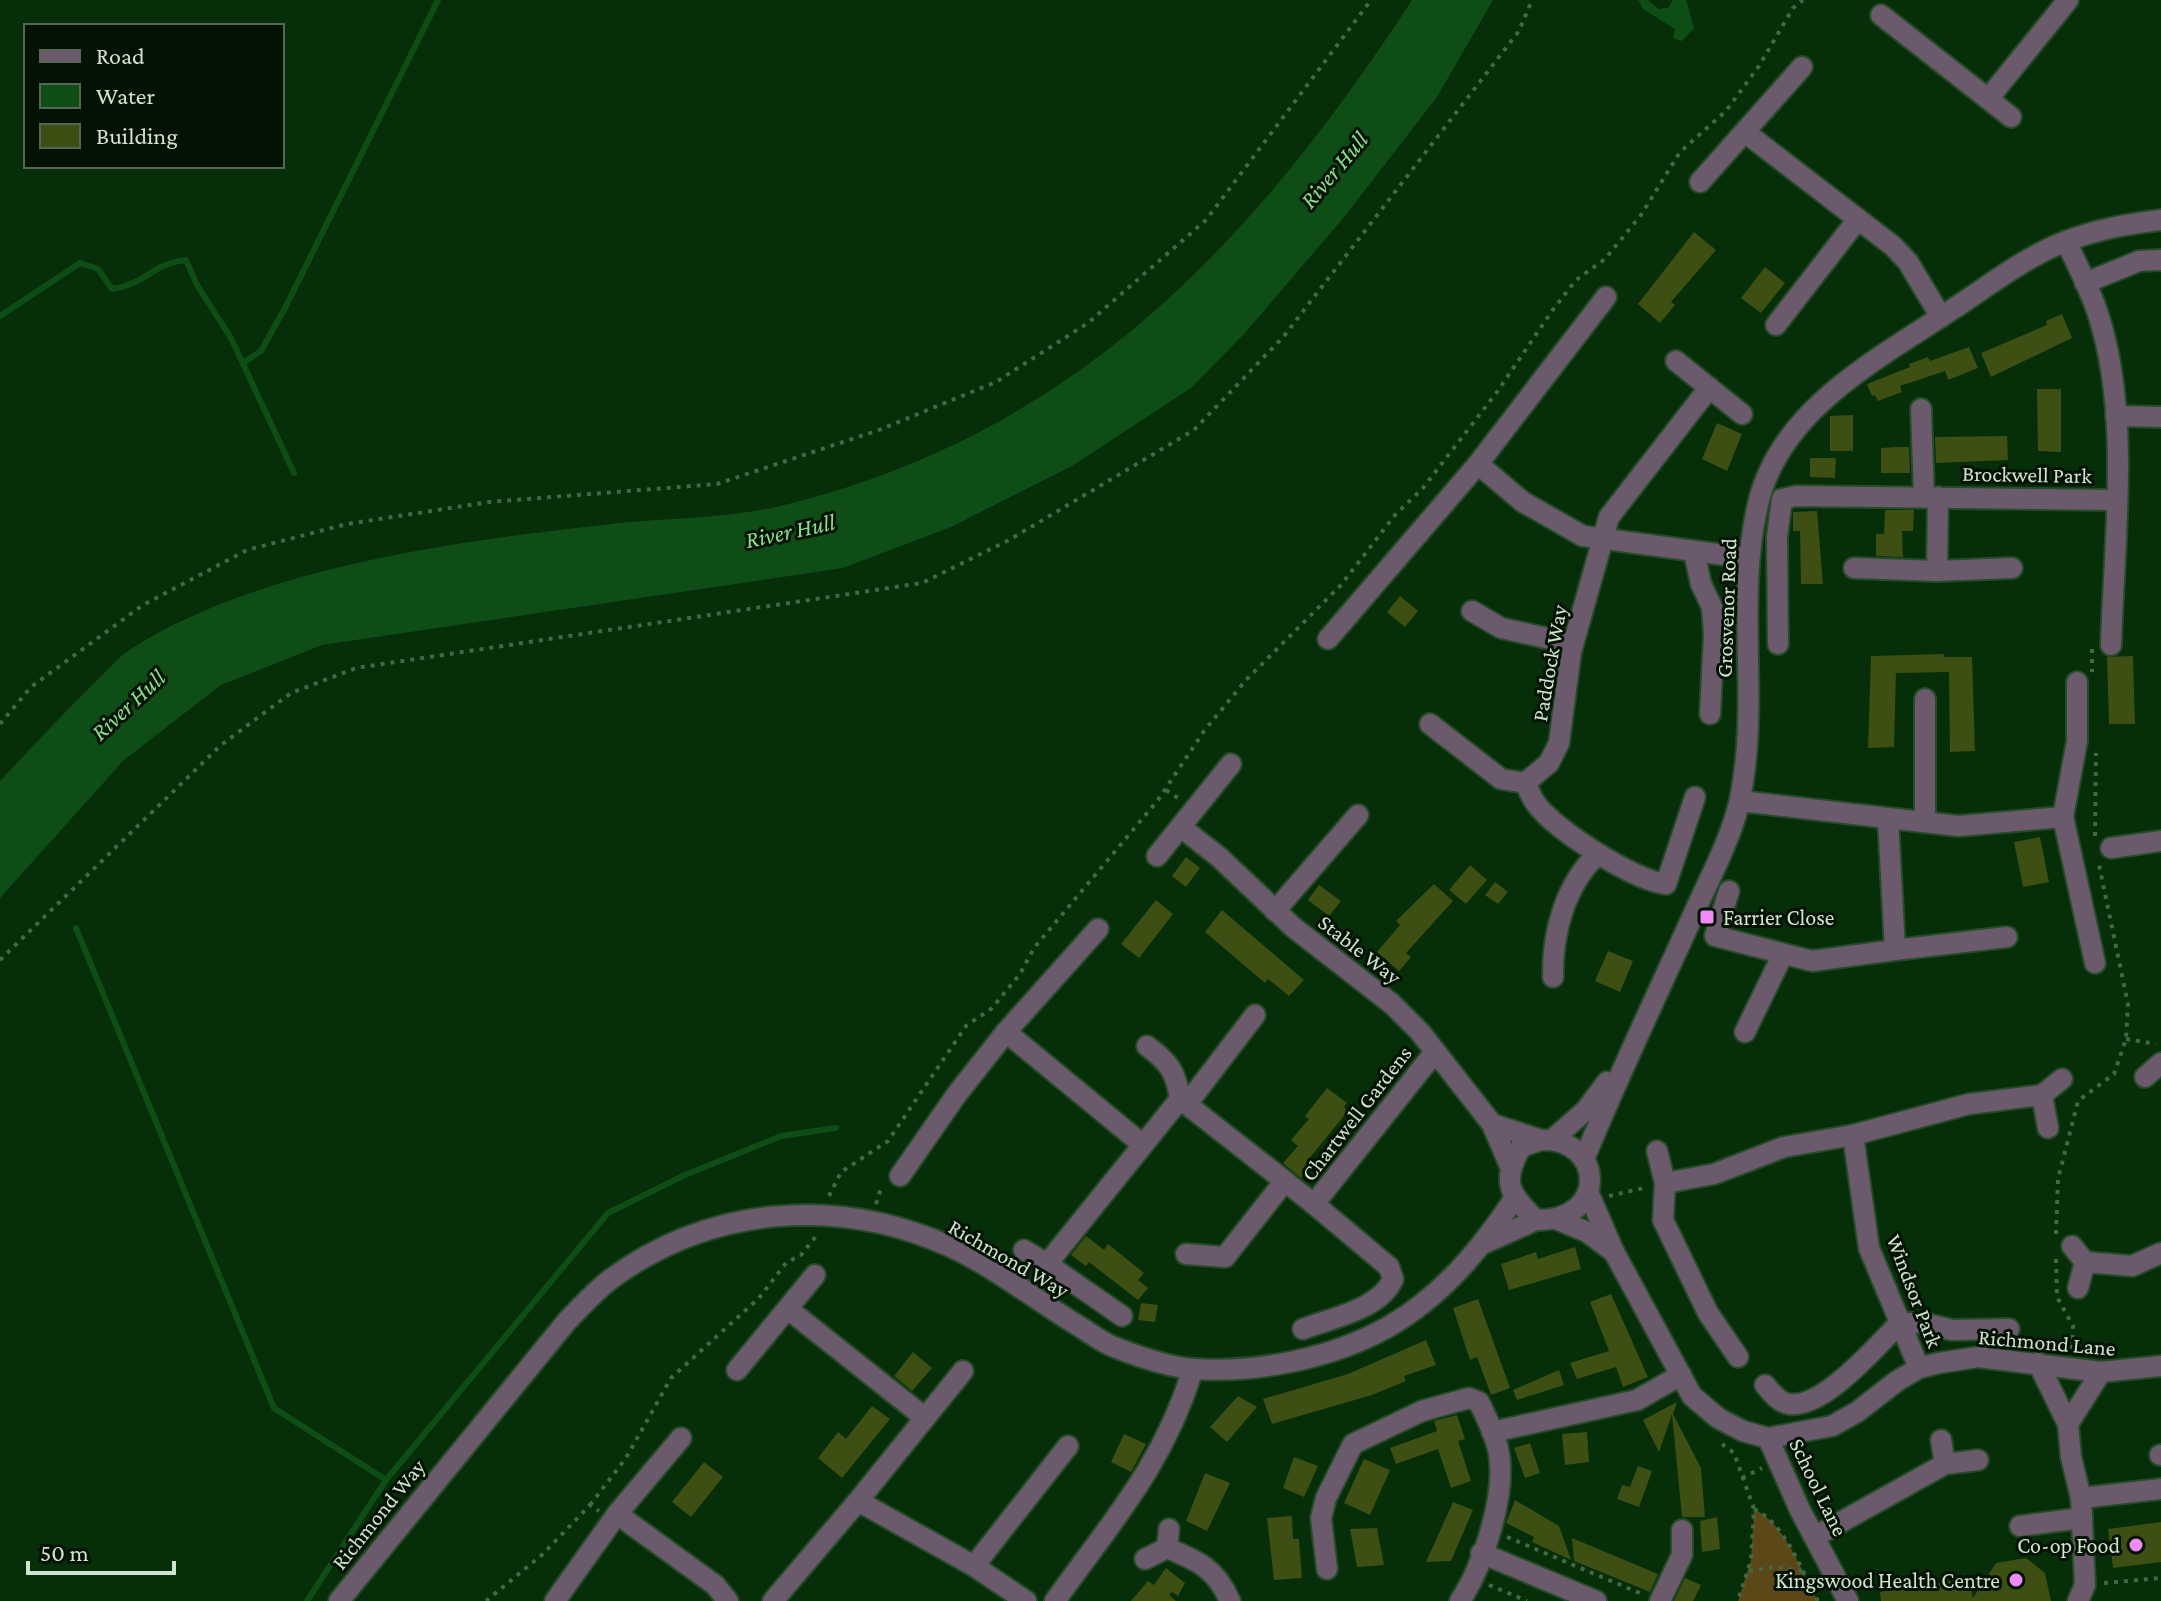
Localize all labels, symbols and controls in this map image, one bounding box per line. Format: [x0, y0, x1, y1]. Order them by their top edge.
legend [24, 24, 284, 168]
text: Road [96, 42, 145, 69]
text: Water [96, 82, 155, 109]
text: Building [96, 122, 178, 149]
water label: River Hull [1294, 125, 1374, 213]
street label: Brockwell Park [1962, 461, 2093, 488]
water label: River Hull [743, 508, 838, 553]
street label: Grosvenor Road [1712, 537, 1741, 678]
street label: Paddock Way [1527, 602, 1572, 723]
water label: River Hull [85, 663, 171, 746]
place label: Farrier Close [1723, 905, 1835, 930]
marker: Farrier Close [1698, 908, 1716, 926]
street label: Stable Way [1313, 909, 1407, 990]
street label: Chartwell Gardens [1296, 1041, 1417, 1186]
street label: Richmond Way [944, 1214, 1074, 1303]
street label: Windsor Park [1881, 1231, 1948, 1352]
street label: Richmond Lane [1977, 1324, 2117, 1361]
street label: School Lane [1784, 1434, 1853, 1540]
street label: Richmond Way [326, 1454, 431, 1574]
scale bar [28, 1525, 174, 1575]
place label: Co-op Food [2017, 1533, 2120, 1558]
marker: Co-op Food [2127, 1536, 2145, 1554]
text: 50 m [40, 1539, 89, 1566]
place label: Kingswood Health Centre [1775, 1568, 2000, 1593]
marker: Kingswood Health Centre [2007, 1571, 2025, 1589]

